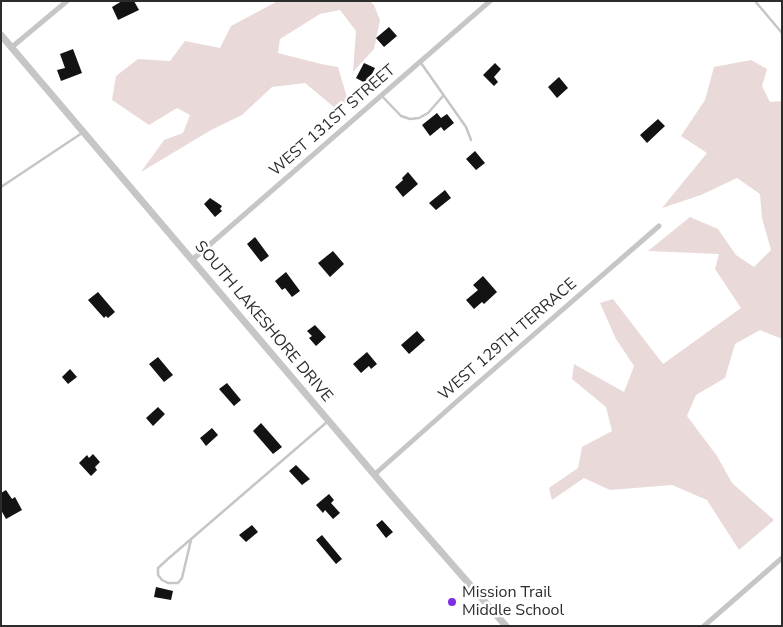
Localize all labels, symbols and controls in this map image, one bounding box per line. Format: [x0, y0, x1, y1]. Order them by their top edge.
street label: WEST 131ST STREET [266, 61, 400, 181]
street label: SOUTH LAKESHORE DRIVE [190, 238, 336, 406]
street label: WEST 129TH TERRACE [435, 275, 581, 405]
place label: Mission Trail Middle School [462, 583, 564, 621]
marker: Mission Trail Middle School [446, 596, 458, 608]

